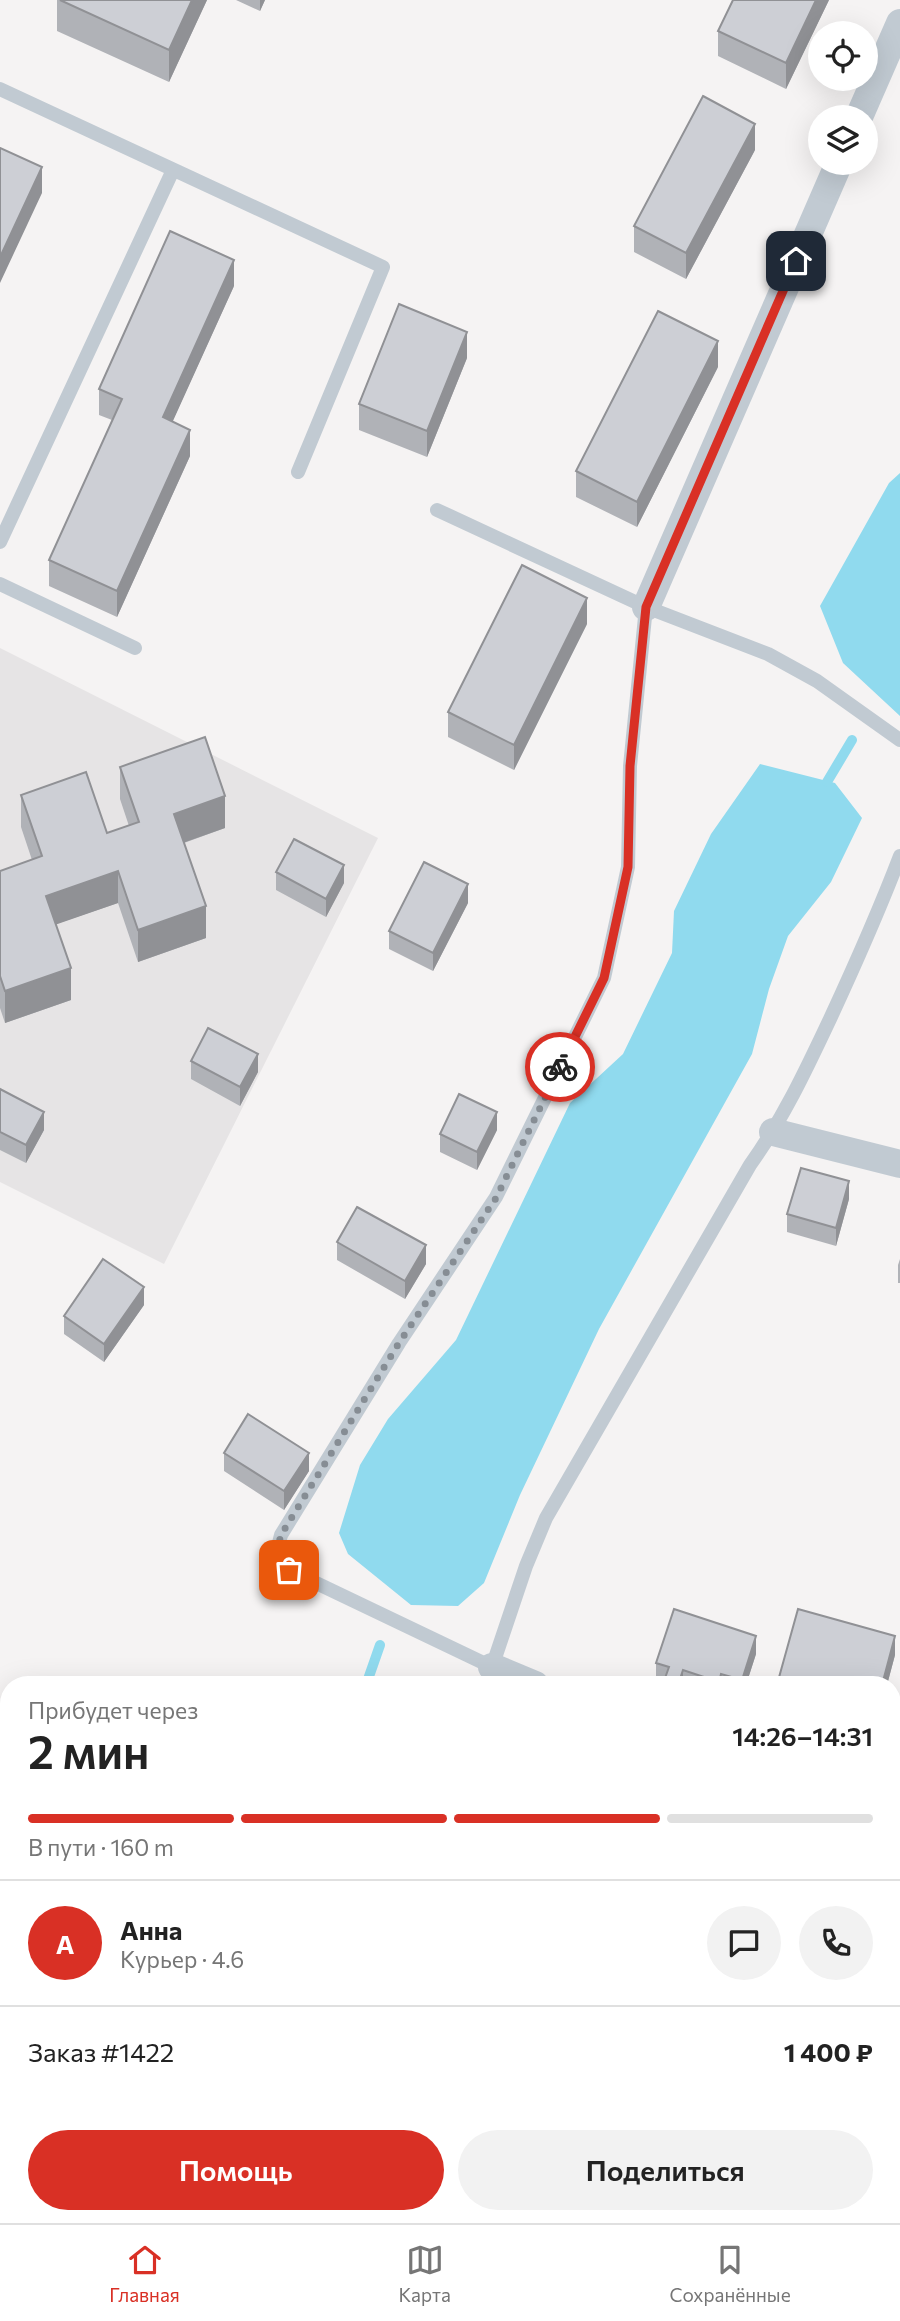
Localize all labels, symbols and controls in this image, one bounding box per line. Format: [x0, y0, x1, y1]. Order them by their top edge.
map controls [808, 21, 878, 175]
button: locate [808, 21, 878, 91]
button: layers [808, 105, 878, 175]
pin [766, 231, 826, 291]
icon: home [777, 242, 815, 280]
courier [525, 1032, 595, 1102]
icon: bike [541, 1048, 579, 1086]
pin [259, 1540, 319, 1600]
icon: bag [270, 1551, 308, 1589]
text: Прибудет через [28, 1696, 198, 1724]
text: 14:26–14:31 [732, 1720, 873, 1751]
text: 2 мин [28, 1722, 150, 1778]
text: В пути · 160 m [28, 1833, 174, 1861]
button: chat [707, 1906, 781, 1980]
button: phone [799, 1906, 873, 1980]
text: Анна [120, 1914, 182, 1945]
text: А [56, 1928, 74, 1959]
text: Курьер · 4.6 [120, 1945, 244, 1973]
text: Заказ #1422 [28, 2036, 174, 2067]
text: 1 400 ₽ [784, 2036, 873, 2067]
button: Помощь [28, 2130, 444, 2210]
button: Поделиться [458, 2130, 873, 2210]
tab: Главная [109, 2241, 180, 2306]
tab: Карта [398, 2241, 451, 2306]
tab: Сохранённые [669, 2241, 791, 2306]

